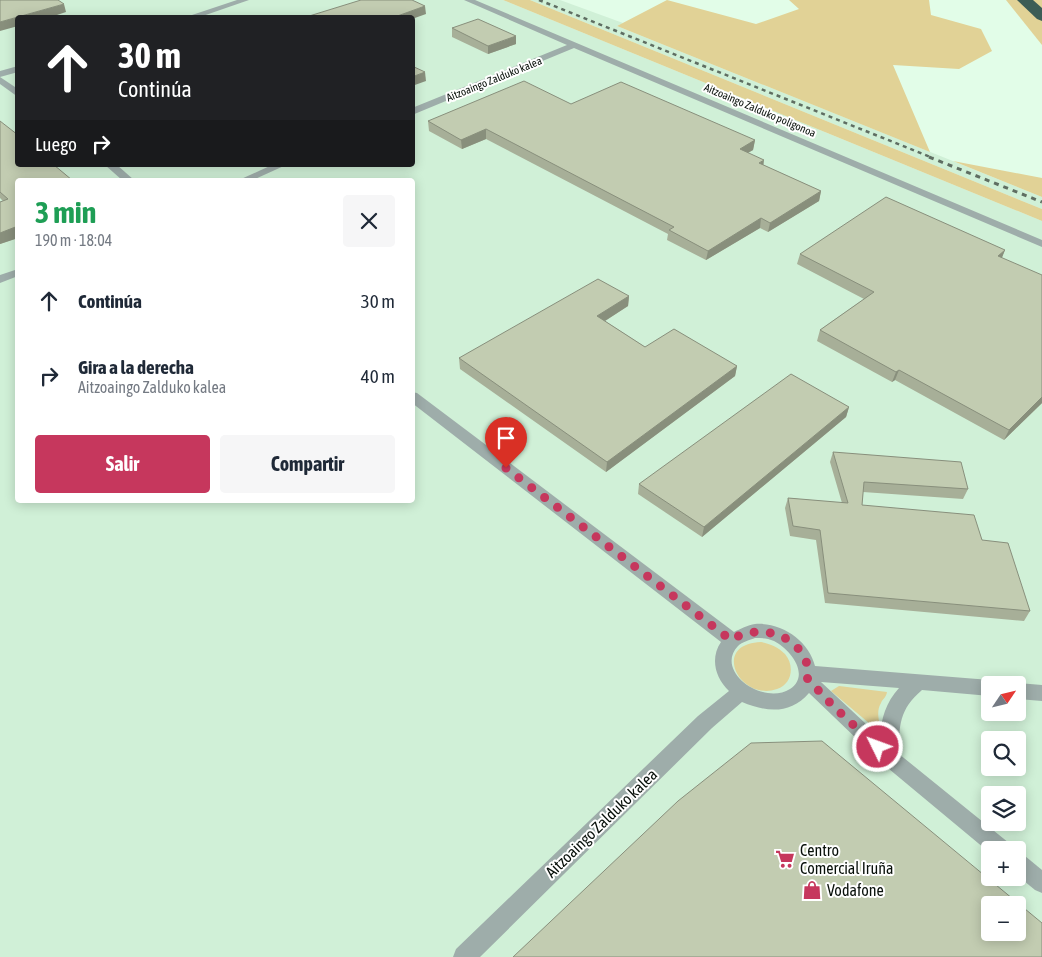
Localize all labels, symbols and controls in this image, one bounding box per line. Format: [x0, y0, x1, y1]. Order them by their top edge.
icon: ahead [35, 35, 100, 100]
text: 30 m [118, 35, 181, 75]
street label: Aitzoaingo Zalduko kalea [445, 54, 543, 104]
text: Continúa [118, 76, 192, 102]
street label: Aitzoaingo Zalduko poligonoa [702, 81, 818, 139]
icon: right [87, 130, 115, 158]
text: Luego [35, 133, 77, 155]
text: 3 min [35, 195, 96, 229]
button: close [343, 195, 395, 247]
text: 190 m · 18:04 [35, 231, 112, 249]
icon: ahead [35, 287, 63, 315]
text: Continúa [78, 290, 142, 312]
text: 30 m [361, 290, 395, 312]
text: Gira a la derecha [78, 356, 194, 378]
icon: right [35, 362, 63, 390]
text: 40 m [361, 365, 395, 387]
text: Aitzoaingo Zalduko kalea [78, 378, 226, 396]
pin [485, 417, 527, 468]
icon: arrive [492, 424, 520, 452]
button: Salir [35, 435, 210, 493]
button: Compartir [220, 435, 395, 493]
north arrow [981, 676, 1026, 721]
map controls [981, 676, 1026, 941]
position arrow [851, 720, 903, 772]
button: search [981, 731, 1026, 776]
street label: Aitzoaingo Zalduko kalea [541, 765, 661, 882]
button: layers [981, 786, 1026, 831]
place label: Centro Comercial Iruña [800, 841, 893, 877]
button: + [981, 841, 1026, 886]
supermarket icon: Centro Comercial Iruña [774, 848, 796, 870]
shop icon: Vodafone [801, 879, 823, 901]
place label: Vodafone [827, 881, 884, 899]
button: − [981, 896, 1026, 941]

